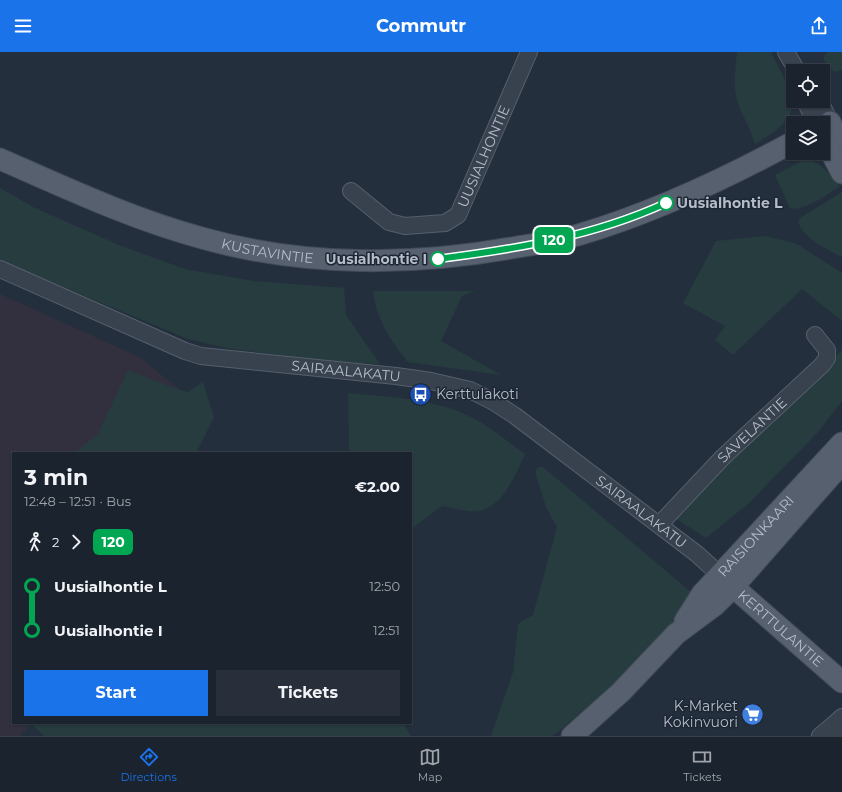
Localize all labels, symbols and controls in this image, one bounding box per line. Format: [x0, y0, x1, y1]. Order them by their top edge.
icon: menu [12, 15, 34, 37]
text: Commutr [376, 15, 466, 37]
icon: share [808, 15, 830, 37]
map controls [786, 64, 830, 160]
button: locate [786, 64, 830, 108]
street label: UUSIALHONTIE [453, 102, 514, 210]
button: layers [786, 116, 830, 160]
place label: Uusialhontie L [677, 194, 783, 212]
marker: Uusialhontie L [658, 195, 674, 211]
line badge: 120 [531, 227, 577, 253]
text: 120 [542, 231, 566, 249]
street label: KUSTAVINTIE [219, 234, 314, 267]
place label: Uusialhontie I [326, 250, 427, 268]
marker: Uusialhontie I [430, 251, 446, 267]
street label: SAIRAALAKATU [291, 356, 402, 385]
bus stop icon: Kerttulakoti [408, 381, 434, 407]
place label: Kerttulakoti [436, 385, 519, 403]
street label: SAVELANTIE [713, 393, 791, 467]
text: 3 min [24, 464, 88, 491]
street label: SAIRAALAKATU [592, 471, 690, 552]
text: €2.00 [355, 477, 400, 496]
street label: RAISIONKAARI [714, 492, 798, 580]
text: 12:48 – 12:51 · Bus [24, 493, 131, 509]
icon: walk [24, 531, 46, 553]
icon: forward [65, 531, 87, 553]
text: 120 [101, 533, 125, 551]
text: 2 [52, 534, 59, 550]
text: Uusialhontie L [54, 577, 167, 596]
text: 12:50 [369, 578, 400, 594]
street label: KERTTULANTIE [734, 586, 827, 671]
text: Uusialhontie I [54, 621, 163, 640]
text: 12:51 [373, 622, 400, 638]
button: Start [24, 670, 208, 716]
button: Tickets [216, 670, 400, 716]
place label: K-Market Kokinvuori [663, 697, 738, 731]
supermarket icon: K-Market Kokinvuori [740, 701, 766, 727]
tab: Directions [120, 746, 177, 784]
tab: Map [418, 746, 442, 784]
tab: Tickets [683, 746, 721, 784]

